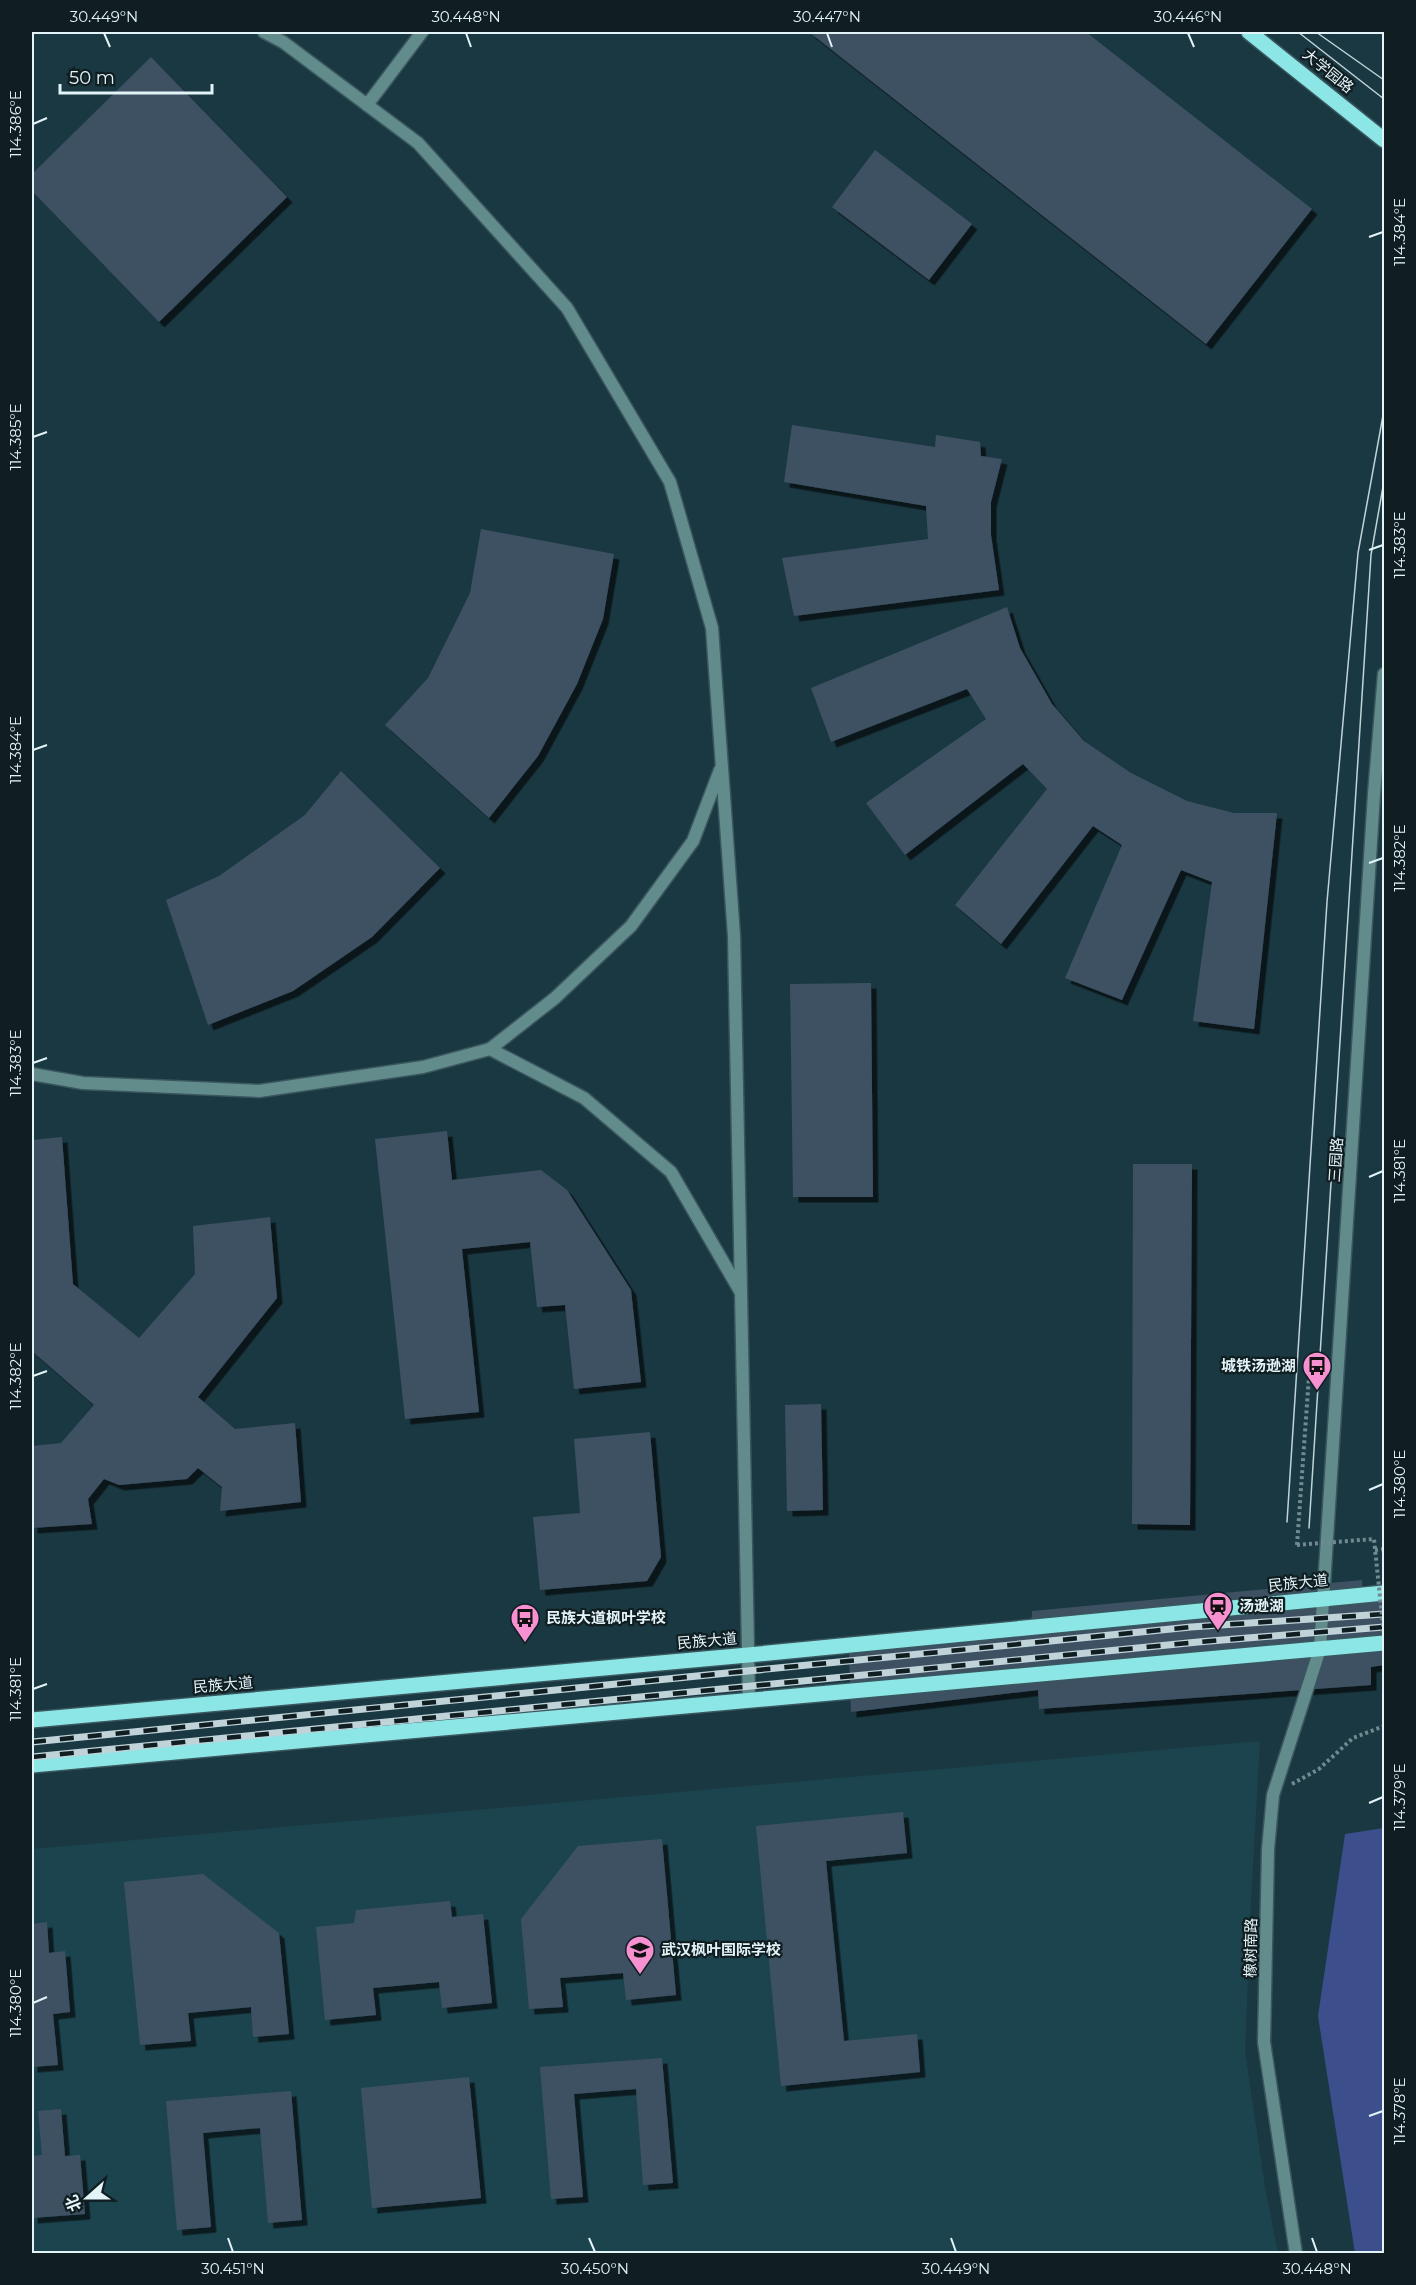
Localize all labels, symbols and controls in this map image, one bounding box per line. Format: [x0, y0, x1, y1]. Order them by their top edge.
text: 30.449°N [70, 7, 138, 26]
text: 30.448°N [431, 7, 501, 26]
text: 30.447°N [793, 7, 861, 26]
text: 30.446°N [1154, 7, 1222, 26]
street label: 大学园路 [1299, 44, 1358, 97]
scale bar [60, 57, 212, 95]
text: 50 m [69, 67, 115, 89]
text: 114.386°E [6, 90, 25, 158]
text: 114.384°E [1390, 198, 1409, 266]
text: 114.385°E [6, 404, 25, 471]
text: 114.383°E [1390, 512, 1409, 578]
text: 114.384°E [6, 716, 25, 784]
text: 114.382°E [1390, 824, 1409, 892]
text: 114.383°E [6, 1030, 25, 1096]
street label: 三园路 [1324, 1137, 1347, 1183]
text: 114.381°E [1390, 1139, 1409, 1203]
text: 114.382°E [6, 1342, 25, 1410]
bus stop icon: 城铁汤逊湖 [1301, 1350, 1333, 1392]
place label: 城铁汤逊湖 [1221, 1356, 1296, 1375]
text: 114.380°E [1390, 1450, 1409, 1518]
street label: 民族大道 [1267, 1570, 1329, 1595]
station icon: 汤逊湖 [1202, 1590, 1234, 1632]
place label: 汤逊湖 [1239, 1596, 1284, 1615]
bus stop icon: 民族大道枫叶学校 [509, 1602, 541, 1644]
place label: 民族大道枫叶学校 [546, 1608, 666, 1627]
street label: 民族大道 [676, 1628, 738, 1653]
text: 114.381°E [6, 1657, 25, 1721]
street label: 民族大道 [192, 1672, 254, 1697]
text: 114.379°E [1390, 1764, 1409, 1830]
street label: 橡树南路 [1240, 1918, 1261, 1978]
school or university icon: 武汉枫叶国际学校 [624, 1934, 656, 1976]
place label: 武汉枫叶国际学校 [661, 1940, 781, 1959]
text: 114.380°E [6, 1969, 25, 2037]
text: 114.378°E [1390, 2077, 1409, 2145]
north arrow [57, 2168, 117, 2228]
text: 北 [62, 2192, 85, 2214]
text: 30.451°N [201, 2259, 265, 2278]
text: 30.450°N [561, 2259, 629, 2278]
text: 30.449°N [922, 2259, 990, 2278]
text: 30.448°N [1282, 2259, 1352, 2278]

